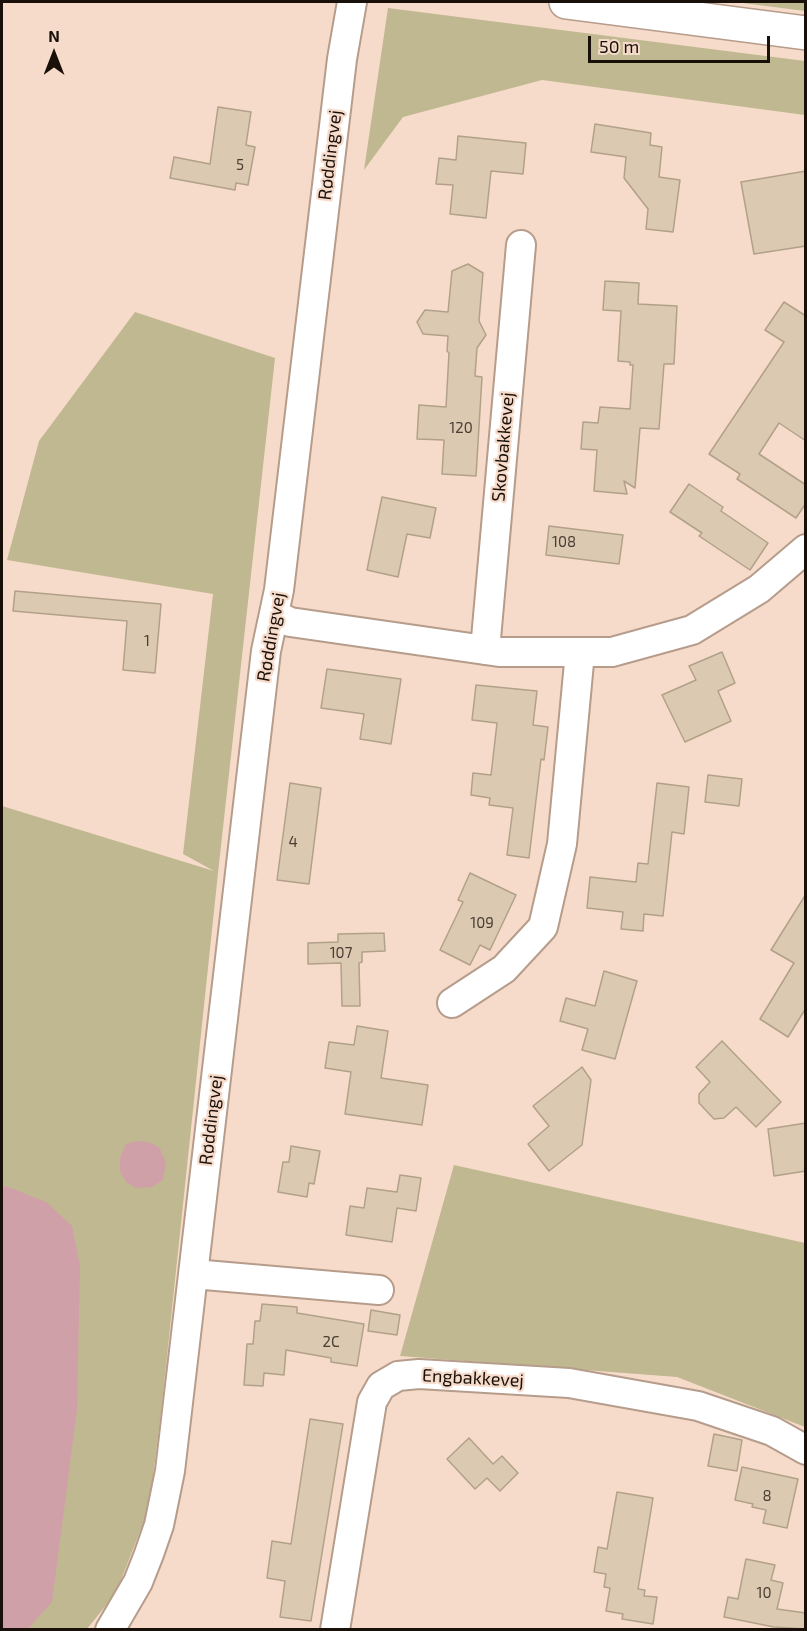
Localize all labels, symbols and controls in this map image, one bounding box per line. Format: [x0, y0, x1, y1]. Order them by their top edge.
north arrow [24, 24, 84, 84]
scale bar [591, 24, 772, 62]
text: N [48, 26, 60, 45]
text: 50 m [599, 35, 639, 57]
street label: Røddingvej [314, 109, 346, 201]
house number: 5 [236, 156, 244, 174]
street label: Skovbakkevej [487, 391, 519, 503]
house number: 120 [449, 419, 473, 437]
house number: 108 [552, 533, 576, 551]
street label: Røddingvej [253, 591, 289, 683]
house number: 1 [144, 632, 150, 650]
house number: 4 [288, 833, 298, 851]
house number: 109 [470, 914, 494, 932]
house number: 107 [330, 944, 352, 962]
street label: Røddingvej [195, 1074, 227, 1166]
house number: 2C [323, 1333, 339, 1351]
street label: Engbakkevej [422, 1365, 524, 1391]
house number: 8 [762, 1487, 772, 1505]
house number: 10 [756, 1584, 772, 1602]

